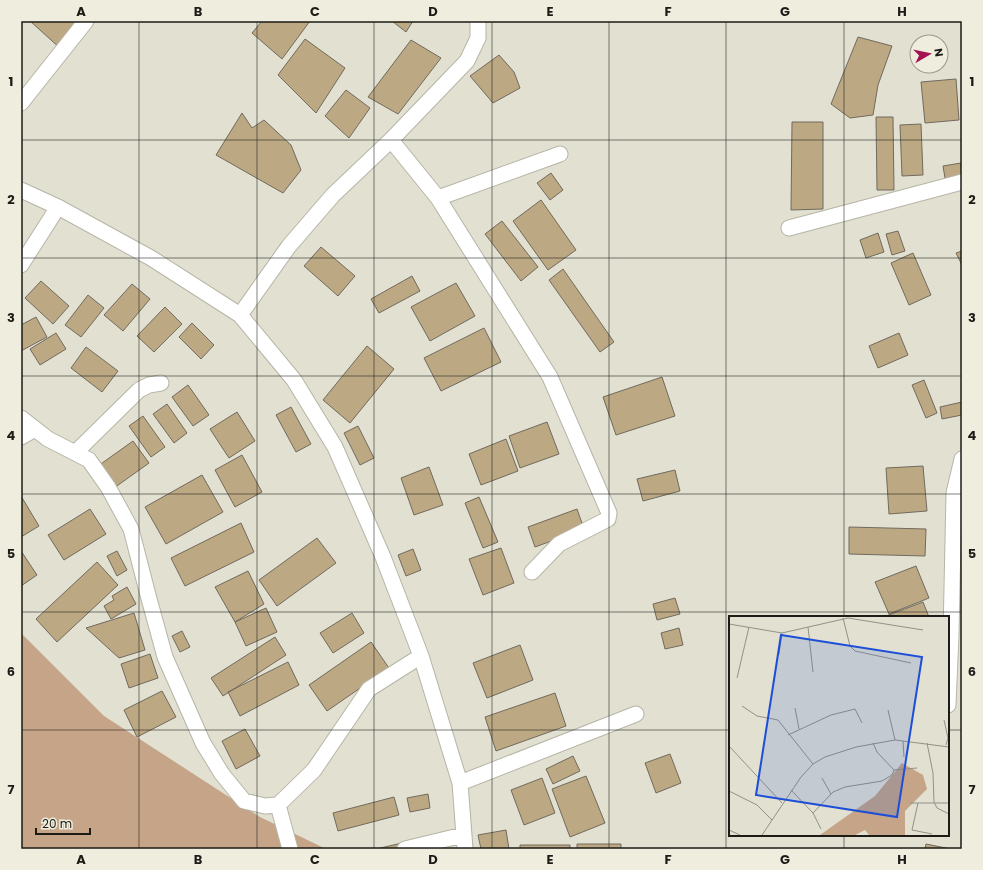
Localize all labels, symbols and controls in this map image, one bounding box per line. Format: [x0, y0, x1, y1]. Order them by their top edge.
text: A [76, 2, 86, 21]
text: B [194, 2, 203, 21]
text: C [310, 2, 320, 21]
text: D [428, 2, 438, 21]
text: E [546, 2, 554, 21]
text: F [664, 2, 672, 21]
text: G [780, 2, 790, 21]
text: H [897, 2, 907, 21]
north arrow [909, 34, 949, 74]
text: N [930, 47, 947, 58]
text: 1 [9, 72, 13, 91]
text: 1 [970, 72, 974, 91]
text: 2 [7, 190, 15, 209]
text: 2 [968, 190, 976, 209]
text: 3 [7, 308, 15, 327]
text: 3 [968, 308, 976, 327]
text: 4 [7, 426, 16, 445]
text: 4 [968, 426, 977, 445]
text: 5 [7, 544, 15, 563]
text: 5 [968, 544, 976, 563]
inset map [729, 616, 949, 836]
text: 6 [7, 662, 15, 681]
text: 6 [968, 662, 976, 681]
text: 7 [8, 780, 15, 799]
text: 7 [969, 780, 976, 799]
scale bar [36, 810, 90, 836]
text: 20 m [42, 815, 72, 832]
text: A [76, 850, 86, 869]
text: B [194, 850, 203, 869]
text: C [310, 850, 320, 869]
text: D [428, 850, 438, 869]
text: E [546, 850, 554, 869]
text: F [664, 850, 672, 869]
text: G [780, 850, 790, 869]
text: H [897, 850, 907, 869]

